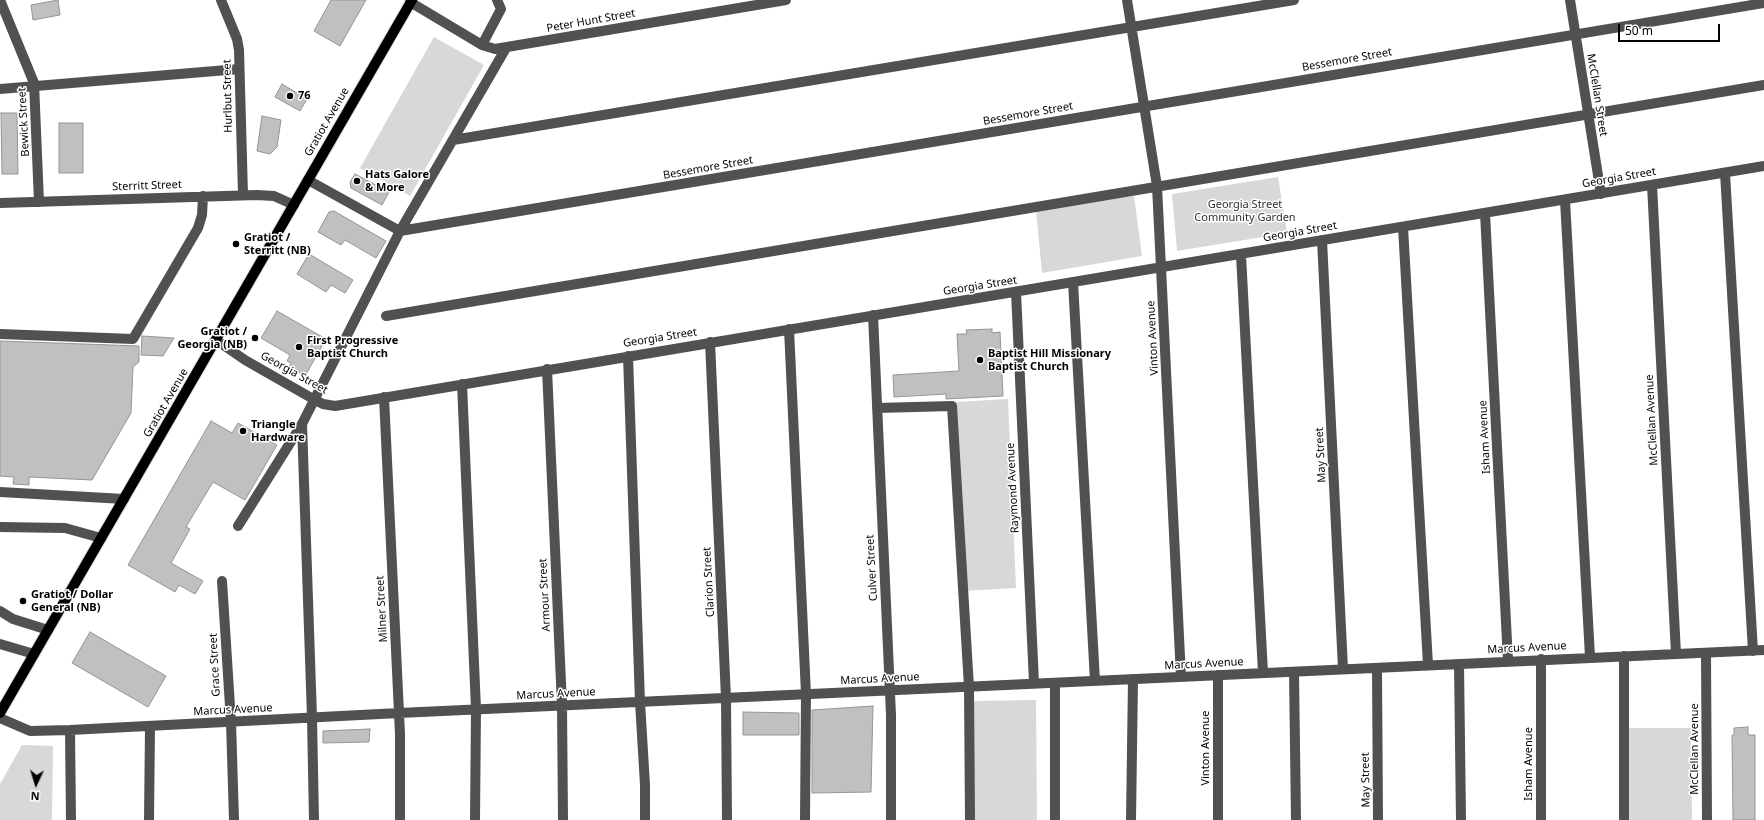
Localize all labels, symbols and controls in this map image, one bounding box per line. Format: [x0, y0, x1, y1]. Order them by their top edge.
street label: Peter Hunt Street [546, 7, 636, 35]
scale bar [1620, 16, 1722, 42]
text: 50 m [1625, 22, 1653, 39]
street label: Bessemore Street [1301, 46, 1393, 74]
street label: McClellan Street [1584, 53, 1610, 137]
street label: Hurlbut Street [221, 59, 235, 133]
street label: Gratiot Avenue [302, 85, 352, 159]
street label: Bewick Street [16, 87, 32, 157]
place label: 76 [298, 89, 311, 103]
marker: 76 [285, 91, 295, 101]
street label: Bessemore Street [982, 100, 1074, 128]
street label: Bessemore Street [662, 154, 754, 182]
street label: Georgia Street [1581, 165, 1657, 191]
place label: Hats Galore & More [365, 168, 429, 194]
marker: Hats Galore & More [352, 176, 362, 186]
street label: Sterritt Street [112, 178, 182, 194]
park label: Georgia Street Community Garden [1194, 198, 1296, 224]
street label: Georgia Street [1262, 219, 1338, 245]
place label: Gratiot / Sterritt (NB) [244, 231, 311, 257]
marker: Gratiot / Sterritt (NB) [231, 239, 241, 249]
street label: Georgia Street [942, 274, 1018, 298]
street label: Vinton Avenue [1144, 300, 1162, 376]
place label: Gratiot / Georgia (NB) [177, 325, 247, 351]
street label: Georgia Street [622, 326, 698, 350]
marker: Gratiot / Georgia (NB) [250, 333, 260, 343]
place label: First Progressive Baptist Church [307, 334, 398, 360]
marker: First Progressive Baptist Church [294, 342, 304, 352]
place label: Baptist Hill Missionary Baptist Church [988, 347, 1111, 373]
street label: Georgia Street [258, 349, 330, 397]
marker: Baptist Hill Missionary Baptist Church [975, 355, 985, 365]
street label: Gratiot Avenue [141, 366, 191, 440]
street label: McClellan Avenue [1643, 374, 1661, 466]
street label: Isham Avenue [1476, 400, 1494, 474]
place label: Triangle Hardware [251, 418, 305, 444]
marker: Triangle Hardware [238, 426, 248, 436]
street label: May Street [1313, 427, 1329, 483]
street label: Raymond Avenue [1004, 442, 1022, 534]
street label: Culver Street [864, 534, 880, 602]
street label: Clarion Street [701, 547, 717, 617]
street label: Armour Street [536, 558, 554, 632]
street label: Milner Street [374, 575, 390, 643]
place label: Gratiot / Dollar General (NB) [31, 588, 113, 614]
marker: Gratiot / Dollar General (NB) [18, 596, 28, 606]
street label: Grace Street [207, 633, 223, 697]
street label: Marcus Avenue [1487, 639, 1567, 657]
street label: Marcus Avenue [1164, 655, 1244, 673]
street label: Marcus Avenue [840, 670, 920, 688]
street label: Marcus Avenue [516, 685, 596, 703]
street label: Marcus Avenue [193, 701, 273, 719]
street label: McClellan Avenue [1688, 703, 1702, 795]
street label: Vinton Avenue [1199, 710, 1213, 786]
street label: Isham Avenue [1522, 727, 1536, 801]
street label: May Street [1359, 752, 1373, 808]
north arrow [16, 764, 56, 804]
text: N [30, 789, 40, 804]

